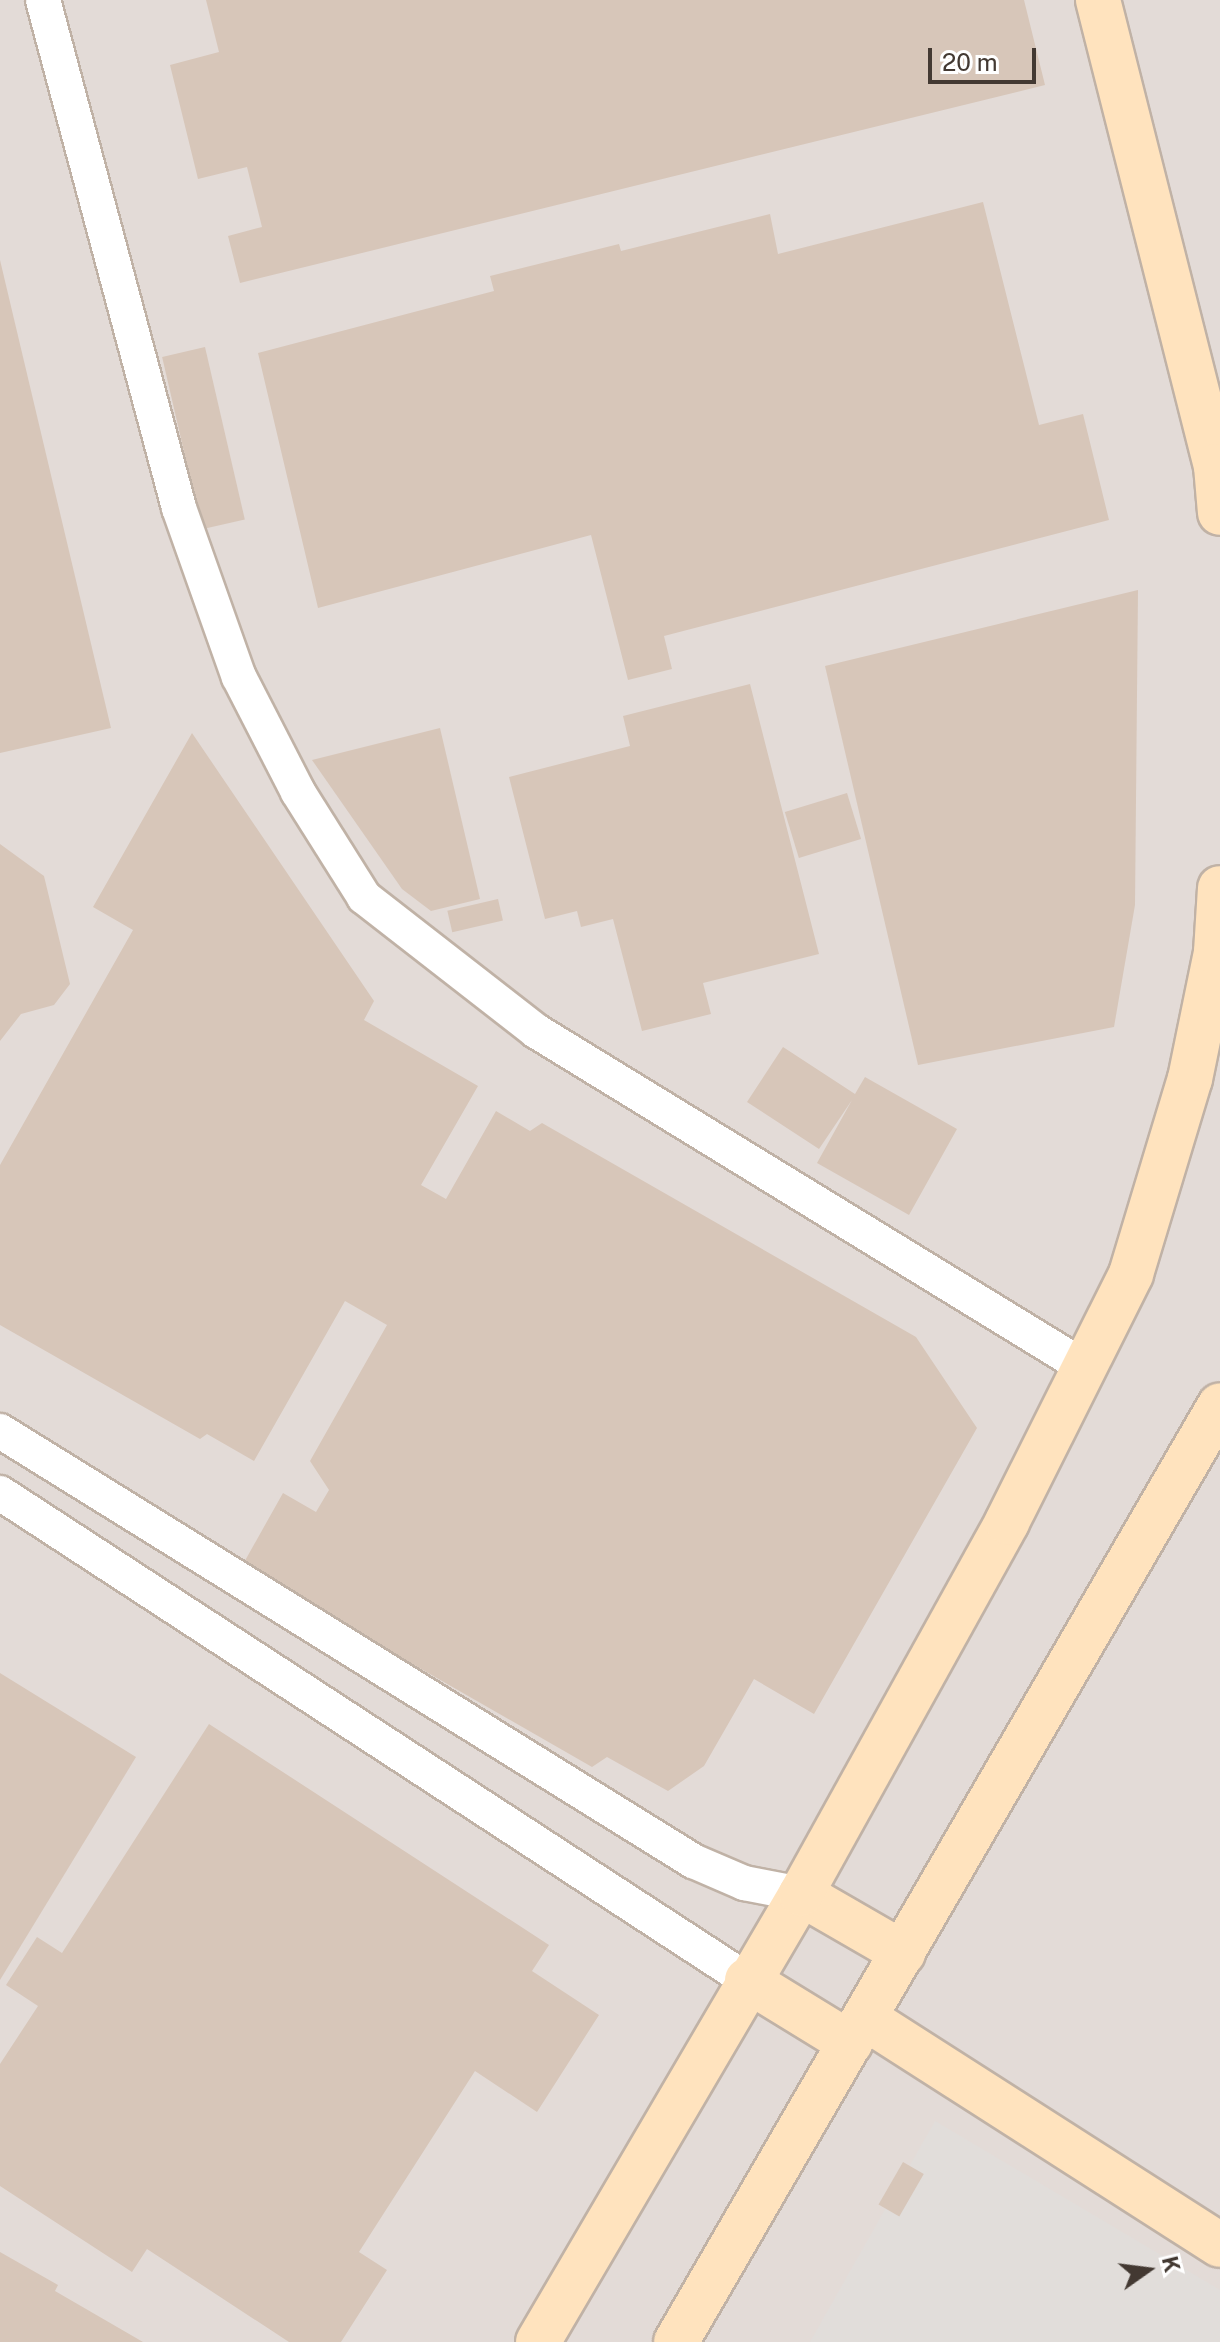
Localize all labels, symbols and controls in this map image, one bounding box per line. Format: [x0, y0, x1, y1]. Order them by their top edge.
scale bar [932, 32, 1040, 82]
text: 20 m [942, 48, 998, 76]
north arrow [1108, 2230, 1188, 2310]
text: K [1157, 2253, 1186, 2275]

